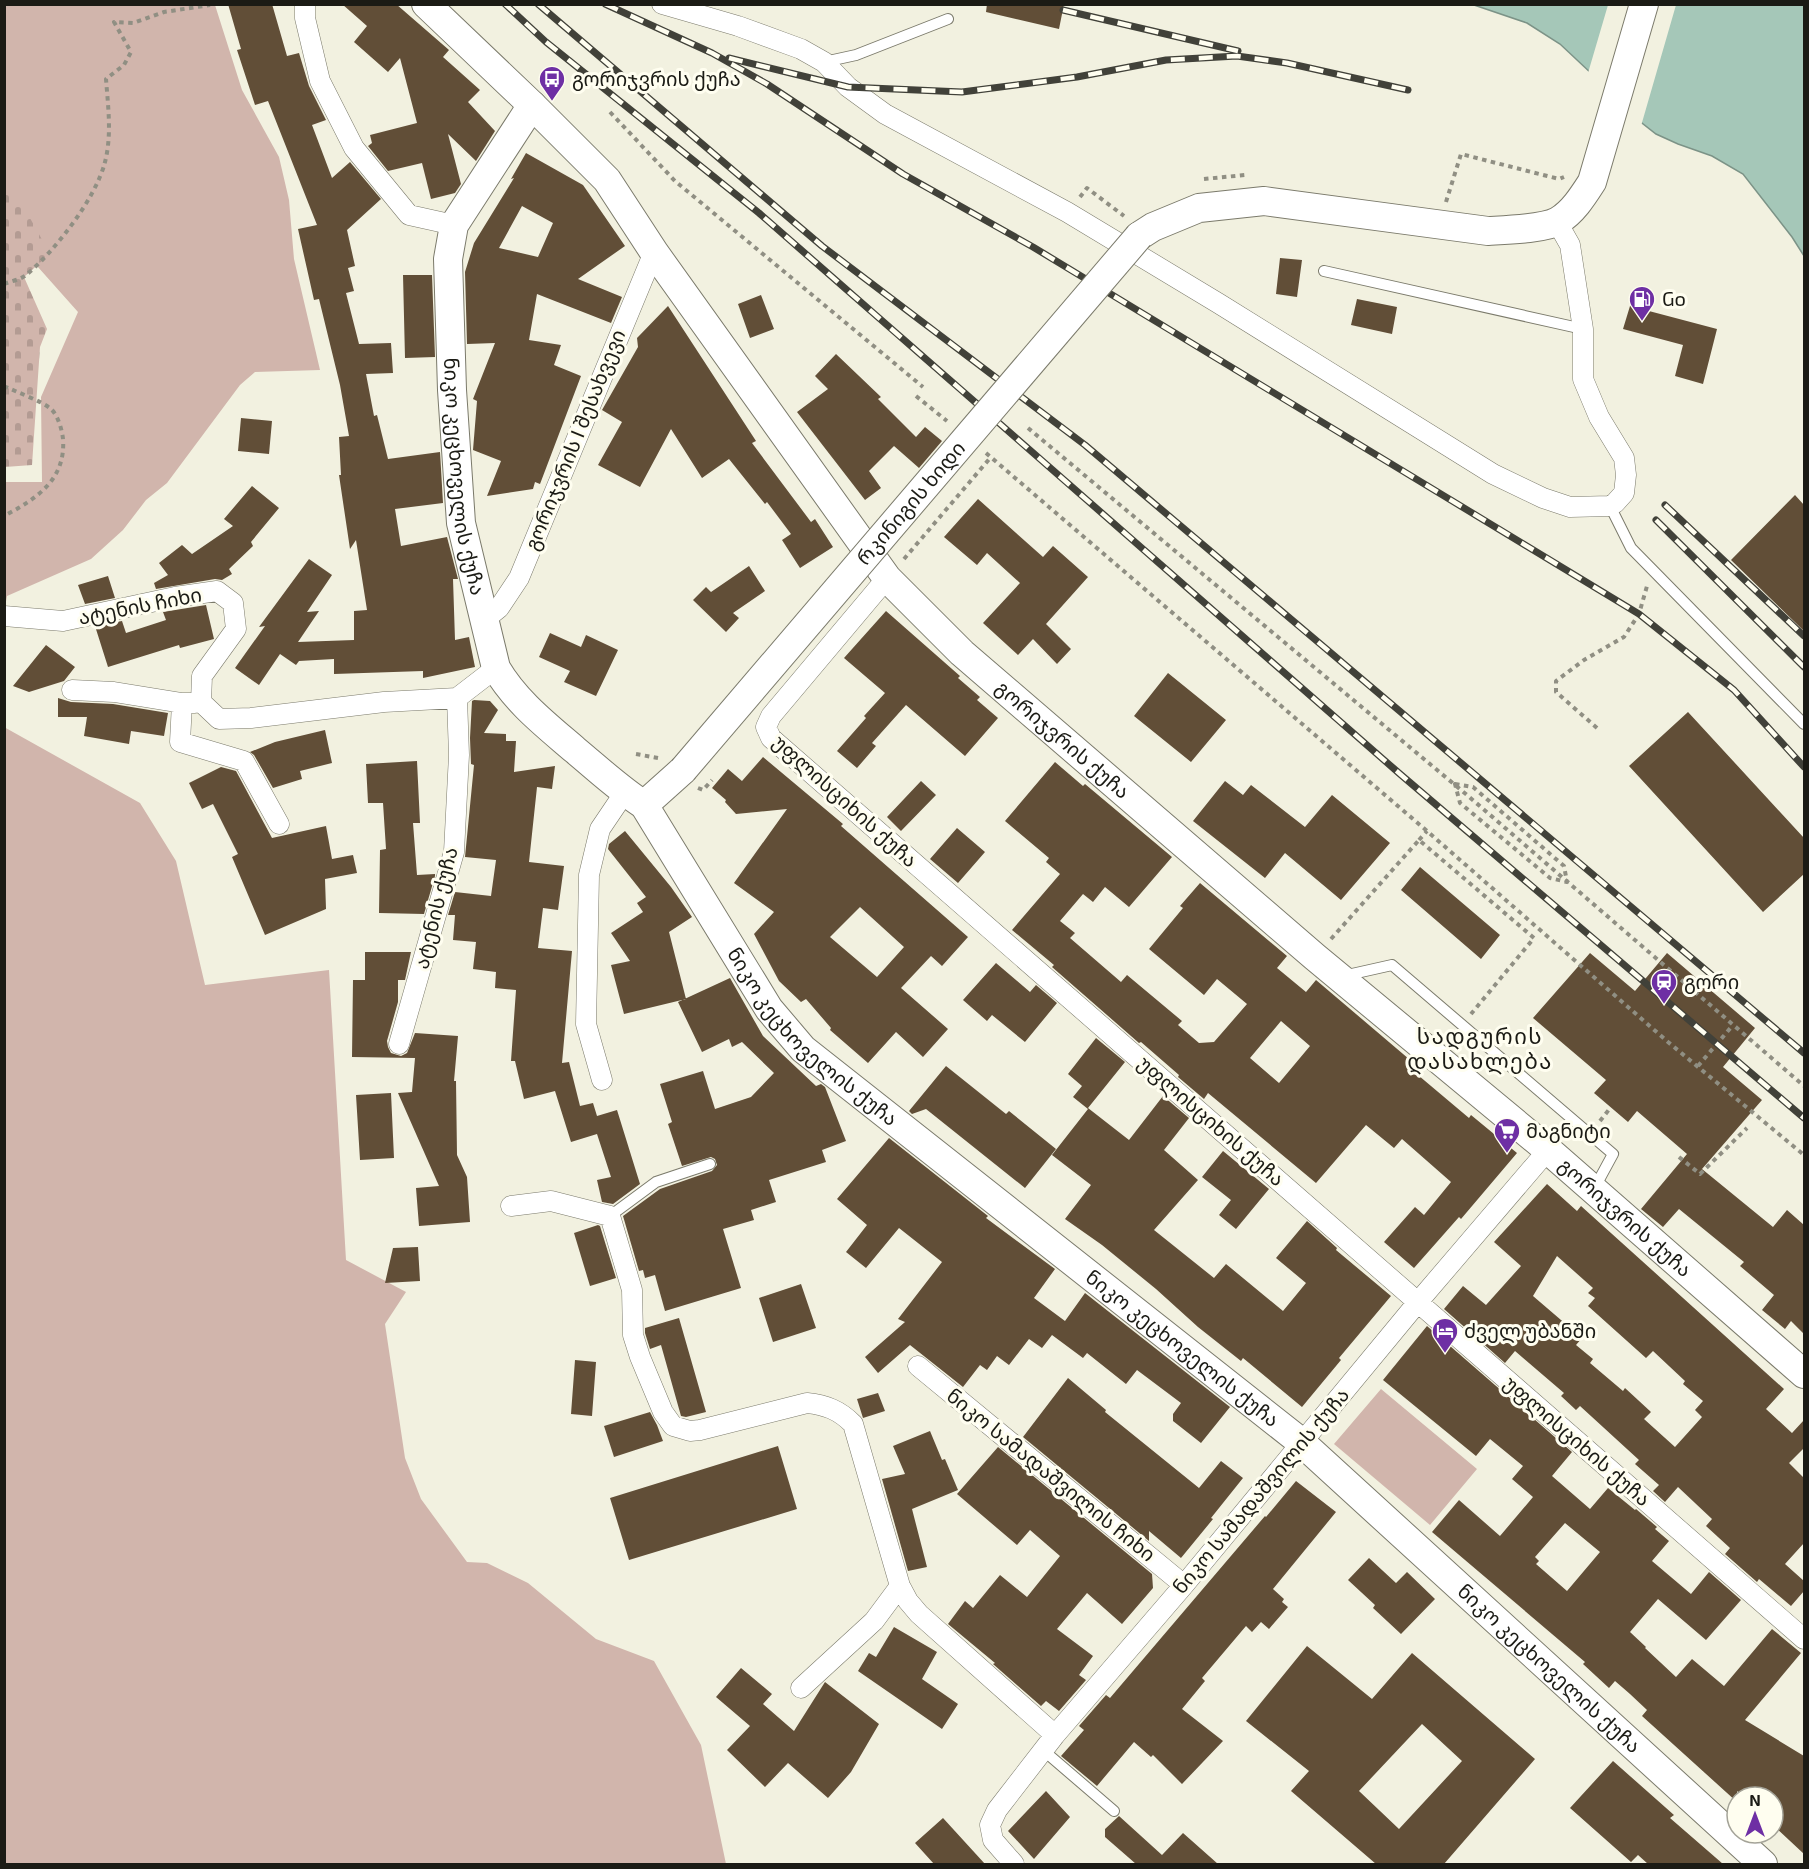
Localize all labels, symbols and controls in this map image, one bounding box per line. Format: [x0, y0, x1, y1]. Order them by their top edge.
bus stop icon: გორიჯვრის ქუჩა [537, 64, 567, 102]
place label: გორიჯვრის ქუჩა [572, 66, 741, 91]
fuel station icon: Go [1627, 284, 1657, 322]
place label: Go [1662, 286, 1686, 310]
street label: გორიჯვრის I შესახვევი [519, 326, 630, 554]
street label: ნიკო კეცხოველის ქუჩა [440, 357, 491, 597]
street label: რკინიგის ხიდი [851, 436, 969, 569]
street label: ატენის ჩიხი [76, 581, 204, 630]
street label: გორიჯვრის ქუჩა [991, 675, 1135, 803]
street label: უფლისციხის ქუჩა [767, 729, 923, 873]
street label: ატენის ქუჩა [408, 844, 463, 971]
street label: ნიკო კეცხოველის ქუჩა [723, 943, 903, 1130]
station icon: გორი [1649, 967, 1679, 1005]
place label: გორი [1684, 969, 1739, 994]
district label: სადგურის დასახლება [1407, 1022, 1553, 1075]
street label: უფლისციხის ქუჩა [1132, 1050, 1290, 1192]
supermarket icon: მაგნიტი [1492, 1116, 1522, 1154]
place label: მაგნიტი [1526, 1118, 1611, 1143]
street label: გორიჯვრის ქუჩა [1554, 1152, 1697, 1281]
street label: ნიკო კეცხოველის ქუჩა [1082, 1264, 1285, 1431]
hotel icon: ძველ უბანში [1430, 1316, 1460, 1354]
place label: ძველ უბანში [1464, 1318, 1596, 1344]
street label: უფლისციხის ქუჩა [1498, 1370, 1656, 1512]
street label: ნიკო სამადაშვილის ჩიხი [941, 1383, 1161, 1567]
street label: ნიკო სამადაშვილის ქუჩა [1167, 1383, 1355, 1599]
street label: ნიკო კეცხოველის ქუჩა [1453, 1578, 1646, 1757]
north arrow [1725, 1785, 1785, 1845]
text: N [1749, 1790, 1761, 1809]

